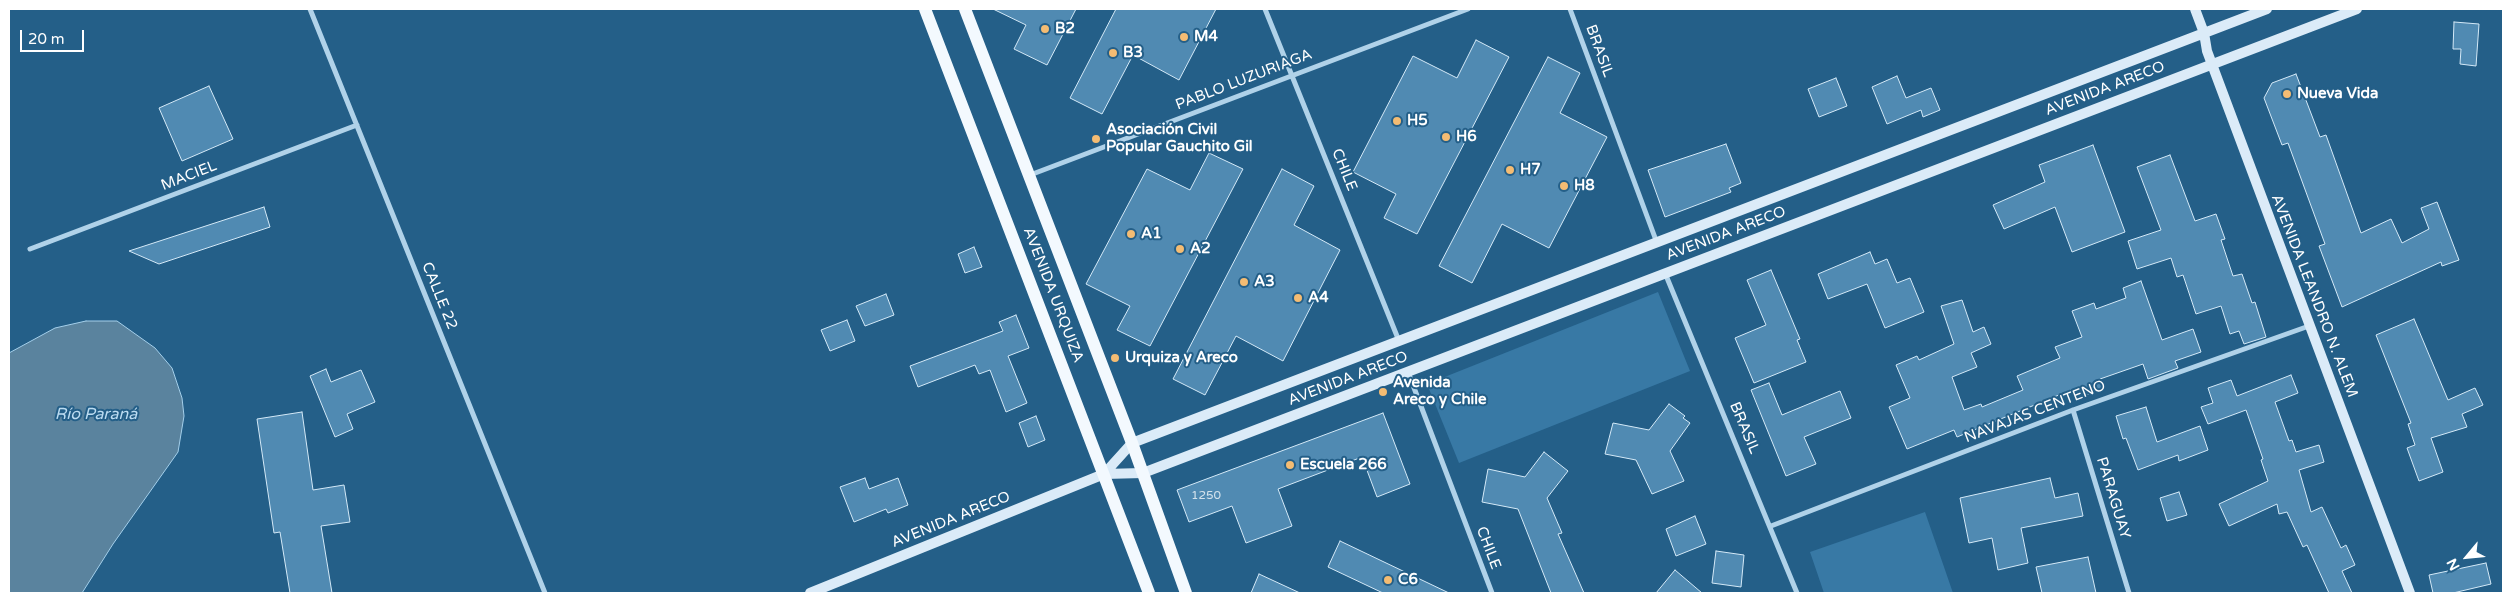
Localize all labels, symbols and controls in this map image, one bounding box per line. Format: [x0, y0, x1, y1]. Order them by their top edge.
scale bar [22, 20, 86, 52]
place label: B2 [1055, 20, 1075, 38]
street label: BRASIL [1581, 22, 1617, 80]
marker: B2 [1039, 23, 1051, 35]
place label: M4 [1194, 28, 1218, 46]
text: 20 m [28, 30, 65, 48]
marker: M4 [1178, 31, 1190, 43]
place label: B3 [1123, 44, 1143, 62]
street label: PABLO LUZURIAGA [1173, 46, 1315, 114]
marker: B3 [1107, 47, 1119, 59]
street label: AVENIDA ARECO [2043, 58, 2167, 120]
place label: Nueva Vida [2297, 85, 2378, 103]
marker: Nueva Vida [2281, 88, 2293, 100]
place label: H5 [1407, 112, 1428, 130]
marker: H5 [1391, 115, 1403, 127]
place label: Asociación Civil Popular Gauchito Gil [1106, 121, 1253, 156]
place label: H6 [1456, 128, 1477, 146]
marker: H6 [1440, 131, 1452, 143]
marker: Asociación Civil Popular Gauchito Gil [1090, 133, 1102, 145]
street label: CHILE [1327, 146, 1361, 194]
street label: MACIEL [159, 157, 219, 195]
place label: H7 [1520, 161, 1541, 179]
marker: H7 [1504, 164, 1516, 176]
place label: H8 [1574, 177, 1595, 195]
marker: H8 [1558, 180, 1570, 192]
street label: AVENIDA LEANDRO N. ALEM [2267, 192, 2361, 400]
street label: AVENIDA ARECO [1664, 203, 1788, 265]
street label: AVENIDA URQUIZA [1019, 225, 1087, 365]
place label: A1 [1141, 225, 1162, 243]
marker: A1 [1125, 228, 1137, 240]
place label: A2 [1190, 240, 1211, 258]
marker: A2 [1174, 243, 1186, 255]
street label: CALLE 22 [417, 260, 461, 332]
place label: A3 [1254, 273, 1275, 291]
marker: A3 [1238, 276, 1250, 288]
place label: A4 [1308, 289, 1329, 307]
marker: A4 [1292, 292, 1304, 304]
street label: AVENIDA ARECO [1286, 348, 1410, 410]
place label: Urquiza y Areco [1125, 349, 1238, 367]
marker: Urquiza y Areco [1109, 352, 1121, 364]
place label: Avenida Areco y Chile [1393, 374, 1487, 409]
street label: NAVAJAS CENTENO [1962, 377, 2108, 447]
marker: Avenida Areco y Chile [1377, 386, 1389, 398]
street label: BRASIL [1725, 399, 1763, 457]
water label: Río Paraná [55, 405, 137, 425]
street label: PARAGUAY [2092, 455, 2134, 541]
place label: Escuela 266 [1300, 456, 1387, 474]
marker: Escuela 266 [1284, 459, 1296, 471]
street label: AVENIDA ARECO [889, 488, 1013, 552]
house number: 1250 [1191, 489, 1221, 503]
street label: CHILE [1472, 524, 1504, 572]
north arrow [2442, 532, 2492, 582]
text: N [2443, 555, 2463, 573]
place label: C6 [1398, 571, 1418, 589]
marker: C6 [1382, 574, 1394, 586]

